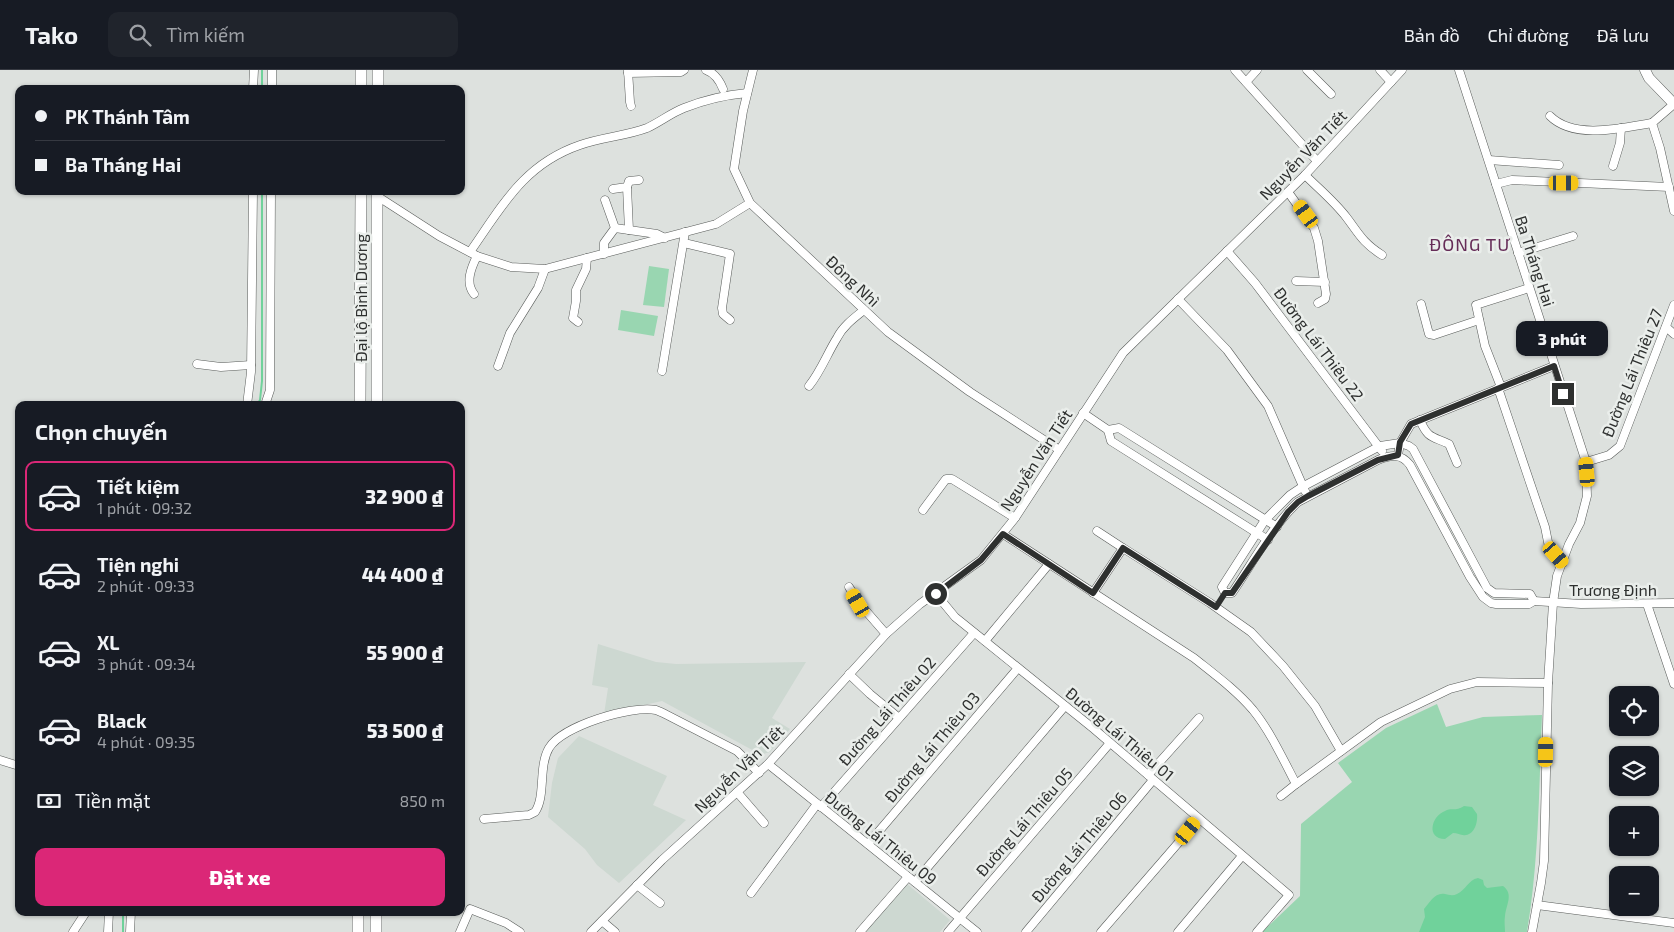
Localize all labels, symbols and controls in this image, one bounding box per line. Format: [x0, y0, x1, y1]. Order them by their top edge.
search box [108, 12, 458, 57]
text: Tako [25, 20, 78, 49]
icon: search [126, 21, 154, 49]
text: Tìm kiếm [166, 23, 245, 46]
text: Bản đồ [1404, 24, 1460, 46]
text: Chỉ đường [1488, 24, 1569, 46]
text: Đã lưu [1597, 24, 1649, 46]
text: PK Thánh Tâm [65, 105, 190, 128]
street label: Nguyễn Văn Tiết [1255, 106, 1350, 203]
text: Ba Tháng Hai [65, 153, 181, 176]
car [1549, 176, 1579, 191]
car [1291, 197, 1320, 231]
street label: Ba Tháng Hai [1512, 213, 1559, 309]
district label: ĐÔNG TƯ [1429, 233, 1511, 255]
street label: Đại lộ Bình Dương [351, 234, 370, 362]
street label: Đông Nhì [823, 251, 884, 310]
street label: Đường Lái Thiêu 22 [1270, 283, 1368, 404]
street label: Đường Lái Thiêu 27 [1597, 306, 1666, 440]
callout: 3 phút [1517, 322, 1609, 356]
text: 3 phút [1538, 329, 1586, 348]
route end [1552, 383, 1574, 405]
street label: Nguyễn Văn Tiết [996, 405, 1075, 514]
text: Chọn chuyến [35, 418, 167, 444]
car [1578, 456, 1595, 488]
icon: car [37, 474, 82, 519]
text: Tiết kiệm [97, 475, 180, 498]
text: 32 900 ₫ [365, 485, 443, 508]
text: 1 phút · 09:32 [97, 498, 192, 517]
car [1540, 539, 1571, 571]
icon: car [37, 552, 82, 597]
text: Tiện nghi [97, 553, 179, 576]
text: 44 400 ₫ [362, 563, 443, 586]
text: 2 phút · 09:33 [97, 576, 195, 595]
street label: Trương Định [1569, 580, 1657, 599]
route start [925, 583, 947, 605]
car [844, 586, 871, 620]
icon: car [37, 630, 82, 675]
text: XL [97, 631, 119, 654]
text: 55 900 ₫ [366, 641, 443, 664]
street label: Đường Lái Thiêu 02 [834, 652, 939, 769]
text: 3 phút · 09:34 [97, 654, 195, 673]
street label: Đường Lái Thiêu 01 [1062, 683, 1178, 784]
map controls [1609, 686, 1659, 916]
button: locate [1609, 686, 1659, 736]
street label: Đường Lái Thiêu 03 [880, 688, 983, 806]
icon: car [37, 708, 82, 753]
text: Black [97, 709, 147, 732]
text: 53 500 ₫ [367, 719, 443, 742]
street label: Nguyễn Văn Tiết [690, 721, 787, 816]
text: 4 phút · 09:35 [97, 732, 195, 751]
car [1538, 737, 1553, 767]
button: layers [1609, 746, 1659, 796]
street label: Đường Lái Thiêu 05 [971, 764, 1076, 880]
icon: cash [35, 787, 63, 815]
street label: Đường Lái Thiêu 09 [822, 787, 941, 888]
street label: Đường Lái Thiêu 06 [1027, 788, 1130, 906]
text: Tiền mặt [75, 789, 151, 812]
text: 850 m [399, 791, 445, 810]
button: + [1609, 806, 1659, 856]
car [1172, 815, 1203, 847]
button: Đặt xe [35, 848, 445, 906]
button: − [1609, 866, 1659, 916]

